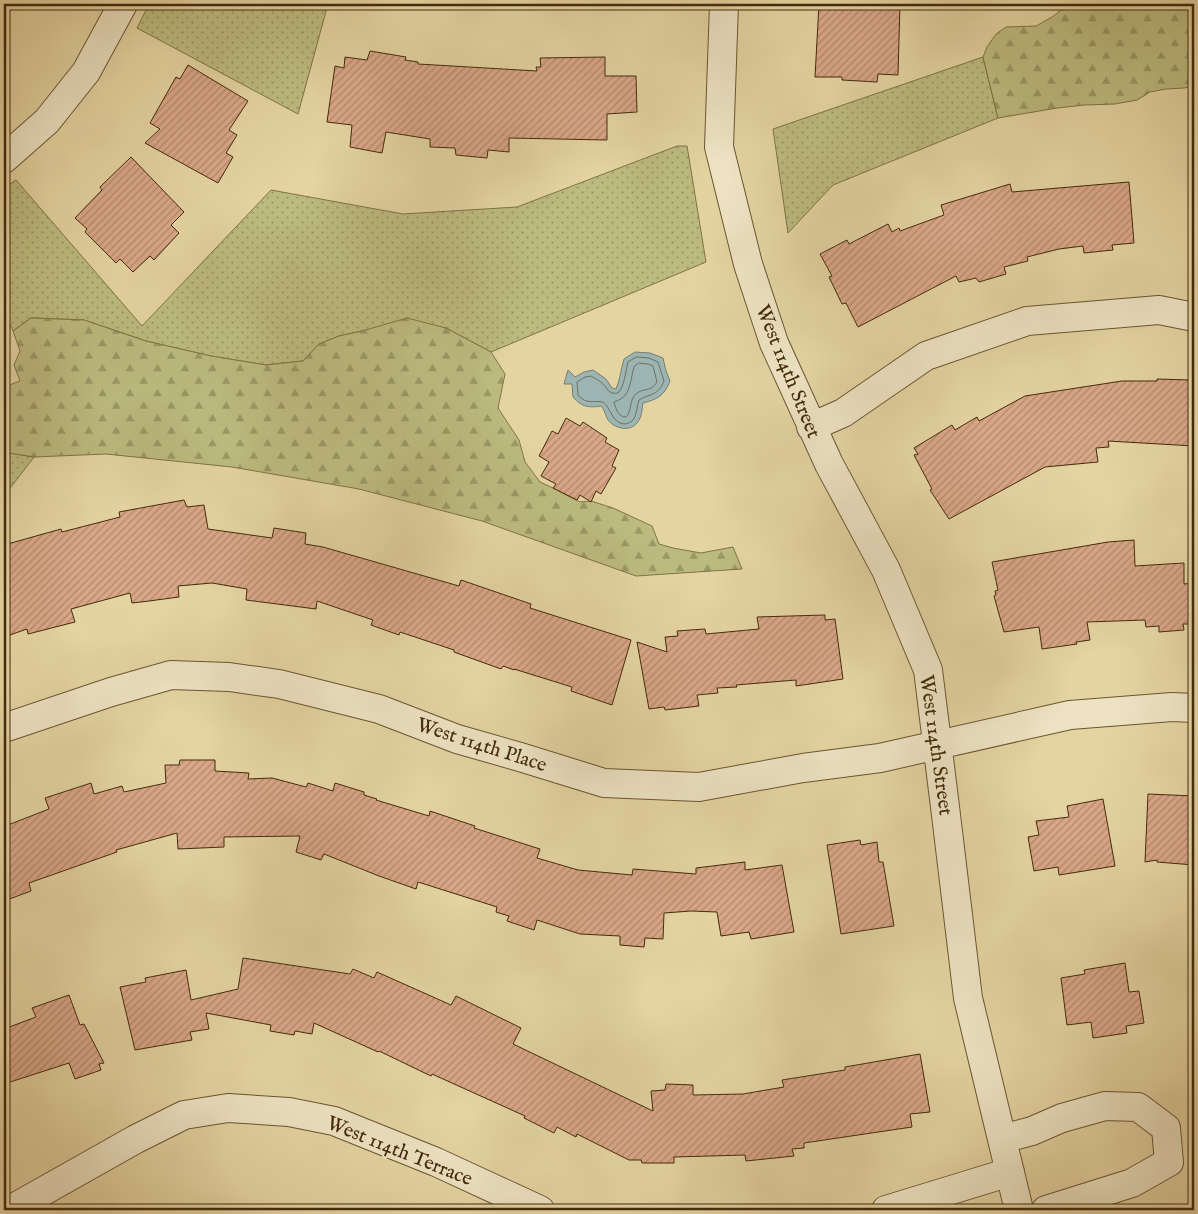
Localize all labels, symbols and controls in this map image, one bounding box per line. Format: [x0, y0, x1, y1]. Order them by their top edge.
street label: West 114th Street [749, 301, 826, 442]
street label: West 114th Street [913, 673, 958, 817]
street label: West 114th Place [413, 713, 550, 778]
street label: West 114th Terrace [323, 1111, 476, 1192]

